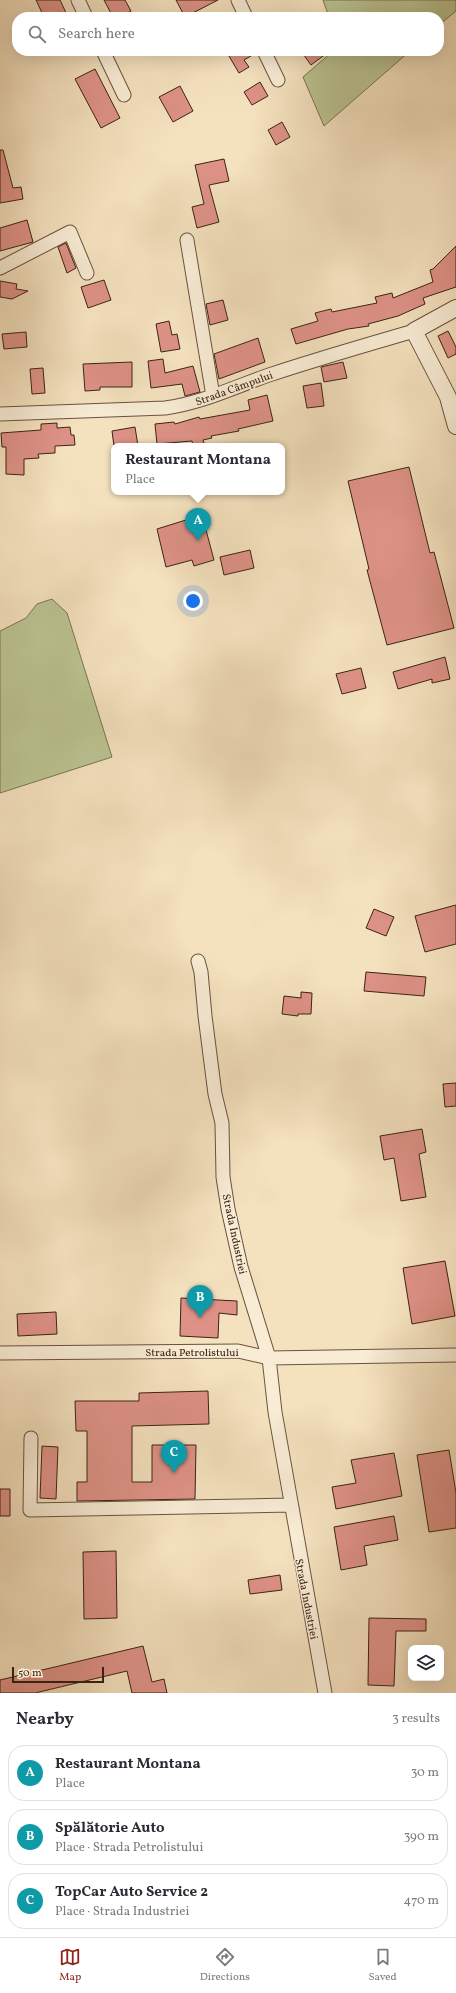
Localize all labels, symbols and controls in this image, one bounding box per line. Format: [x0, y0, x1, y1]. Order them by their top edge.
search box [12, 12, 444, 56]
icon: search [26, 23, 48, 45]
text: Search here [58, 24, 135, 45]
street label: Strada Câmpului [194, 368, 275, 410]
popup [111, 443, 285, 495]
text: Restaurant Montana [125, 450, 271, 471]
text: Place [125, 471, 155, 489]
pin: A [185, 508, 211, 541]
your location [183, 591, 203, 611]
street label: Strada Industriei [218, 1193, 249, 1276]
pin: B [187, 1285, 213, 1318]
street label: Strada Petrolistului [145, 1346, 239, 1361]
pin: C [161, 1440, 187, 1473]
street label: Strada Industriei [290, 1558, 321, 1641]
map controls [408, 1645, 444, 1681]
button: layers [408, 1645, 444, 1681]
scale bar [12, 1665, 104, 1684]
text: 50 m [18, 1666, 42, 1681]
text: Nearby [16, 1708, 74, 1731]
text: 3 results [392, 1710, 440, 1728]
text: Restaurant Montana [55, 1754, 201, 1775]
text: A [25, 1764, 35, 1782]
text: 30 m [411, 1764, 439, 1782]
text: Place [55, 1775, 85, 1793]
text: Spălătorie Auto [55, 1818, 165, 1839]
text: B [26, 1828, 34, 1846]
text: 390 m [404, 1828, 439, 1846]
text: Place · Strada Petrolistului [55, 1839, 203, 1857]
text: TopCar Auto Service 2 [55, 1882, 208, 1903]
text: C [26, 1892, 34, 1910]
text: 470 m [404, 1892, 439, 1910]
text: Place · Strada Industriei [55, 1903, 189, 1921]
tab: Map [59, 1946, 81, 1985]
tab: Directions [200, 1946, 250, 1985]
tab: Saved [368, 1946, 397, 1985]

